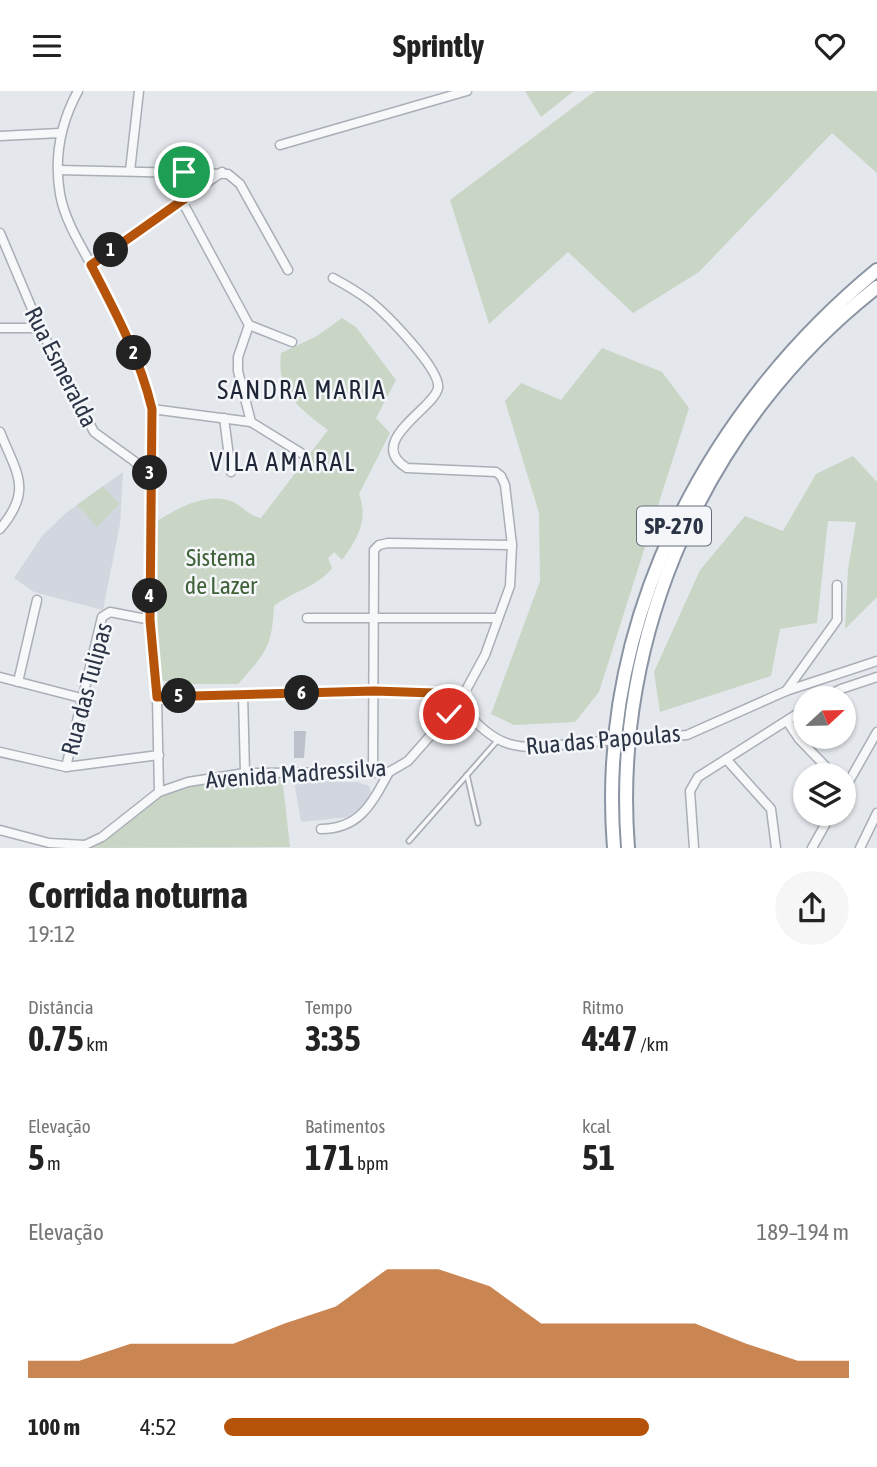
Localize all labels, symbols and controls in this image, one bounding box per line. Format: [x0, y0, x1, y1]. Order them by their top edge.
icon: menu [28, 27, 66, 65]
text: Sprintly [393, 27, 484, 64]
icon: heart [811, 27, 849, 65]
pin [154, 142, 214, 202]
icon: arrive [165, 153, 203, 191]
pin: 1 [94, 233, 128, 267]
text: 1 [106, 238, 115, 260]
street label: Rua Esmeralda [20, 302, 103, 431]
pin: 2 [116, 335, 152, 371]
text: 2 [129, 341, 138, 363]
district label: SANDRA MARIA [217, 375, 387, 405]
district label: VILA AMARAL [210, 447, 356, 477]
pin: 3 [132, 455, 168, 491]
text: 3 [145, 461, 154, 483]
road number: SP-270 [637, 507, 711, 545]
park label: Sistema de Lazer [185, 544, 258, 599]
pin: 4 [132, 579, 168, 613]
text: 4 [145, 584, 154, 606]
street label: Rua das Tulipas [56, 620, 117, 758]
pin: 6 [284, 675, 320, 711]
pin: 5 [162, 679, 196, 713]
text: 6 [297, 681, 306, 703]
text: 5 [174, 684, 183, 706]
pin [419, 684, 479, 744]
north arrow [793, 686, 856, 749]
map controls [793, 686, 856, 826]
icon: check [430, 695, 468, 733]
street label: Rua das Papoulas [525, 719, 681, 760]
street label: Avenida Madressilva [205, 754, 387, 793]
button: layers [793, 763, 856, 826]
button: share [775, 871, 849, 945]
text: Corrida noturna [28, 873, 248, 916]
text: 19:12 [28, 921, 75, 947]
text: Distância [28, 996, 93, 1018]
text: Tempo [305, 996, 352, 1018]
text: Ritmo [582, 996, 624, 1018]
text: 0.75 [28, 1018, 84, 1058]
text: 3:35 [305, 1018, 361, 1058]
text: 4:47 [582, 1018, 638, 1058]
text: km [84, 1033, 108, 1055]
text: /km [638, 1033, 669, 1055]
text: Elevação [28, 1115, 91, 1137]
text: Batimentos [305, 1115, 385, 1137]
text: kcal [582, 1115, 611, 1137]
text: 5 [28, 1137, 44, 1177]
text: 171 [305, 1137, 354, 1177]
text: 51 [582, 1137, 615, 1177]
text: m [44, 1152, 61, 1174]
text: bpm [354, 1152, 389, 1174]
text: Elevação [28, 1219, 104, 1245]
text: 189–194 m [756, 1219, 849, 1245]
text: 100 m [28, 1414, 80, 1440]
text: 4:52 [140, 1414, 177, 1440]

